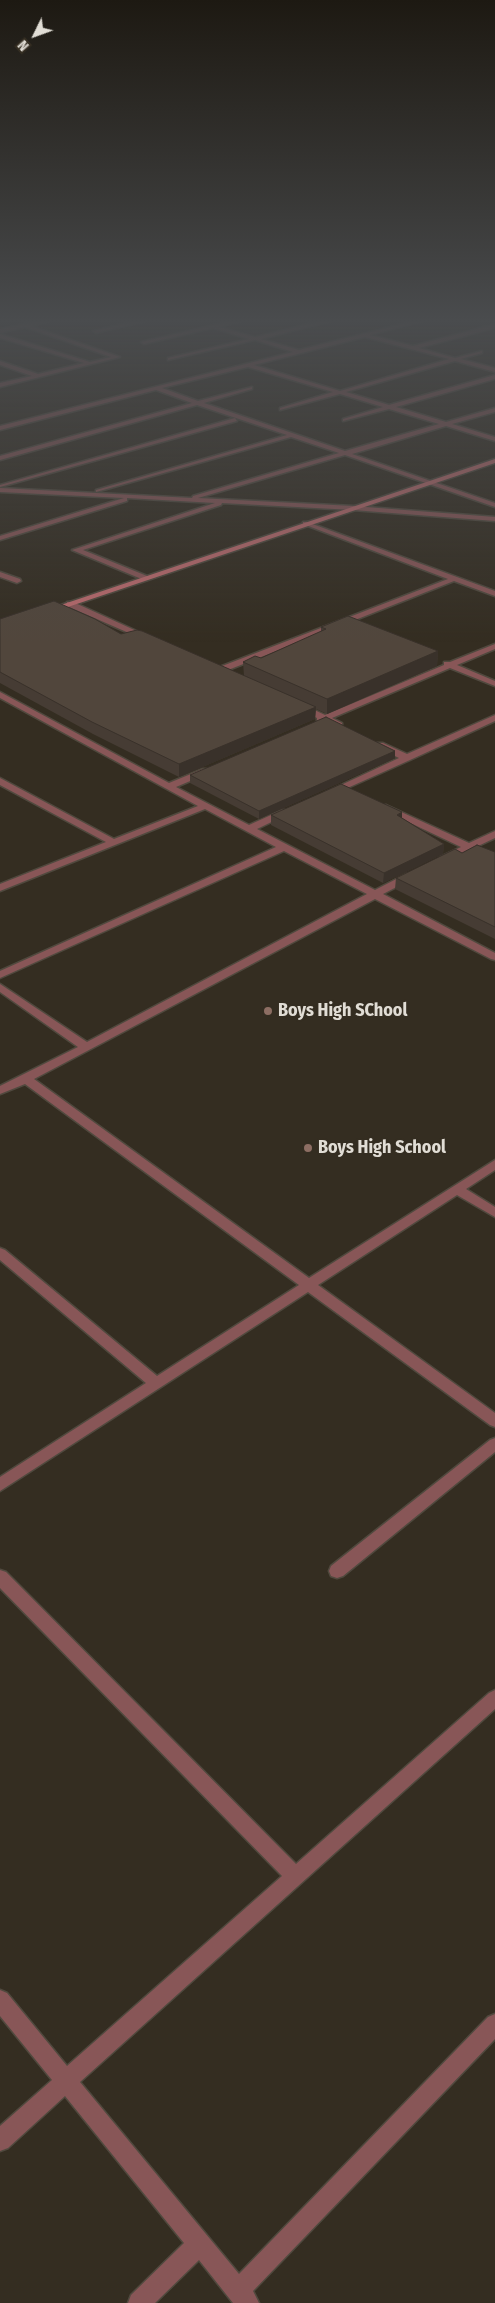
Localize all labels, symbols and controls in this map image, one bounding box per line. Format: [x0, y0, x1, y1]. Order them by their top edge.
north arrow [10, 10, 60, 60]
text: N [14, 37, 33, 54]
place label: Boys High SChool [278, 1000, 407, 1022]
marker: Boys High SChool [262, 1005, 274, 1017]
place label: Boys High School [318, 1137, 446, 1159]
marker: Boys High School [302, 1142, 314, 1154]

